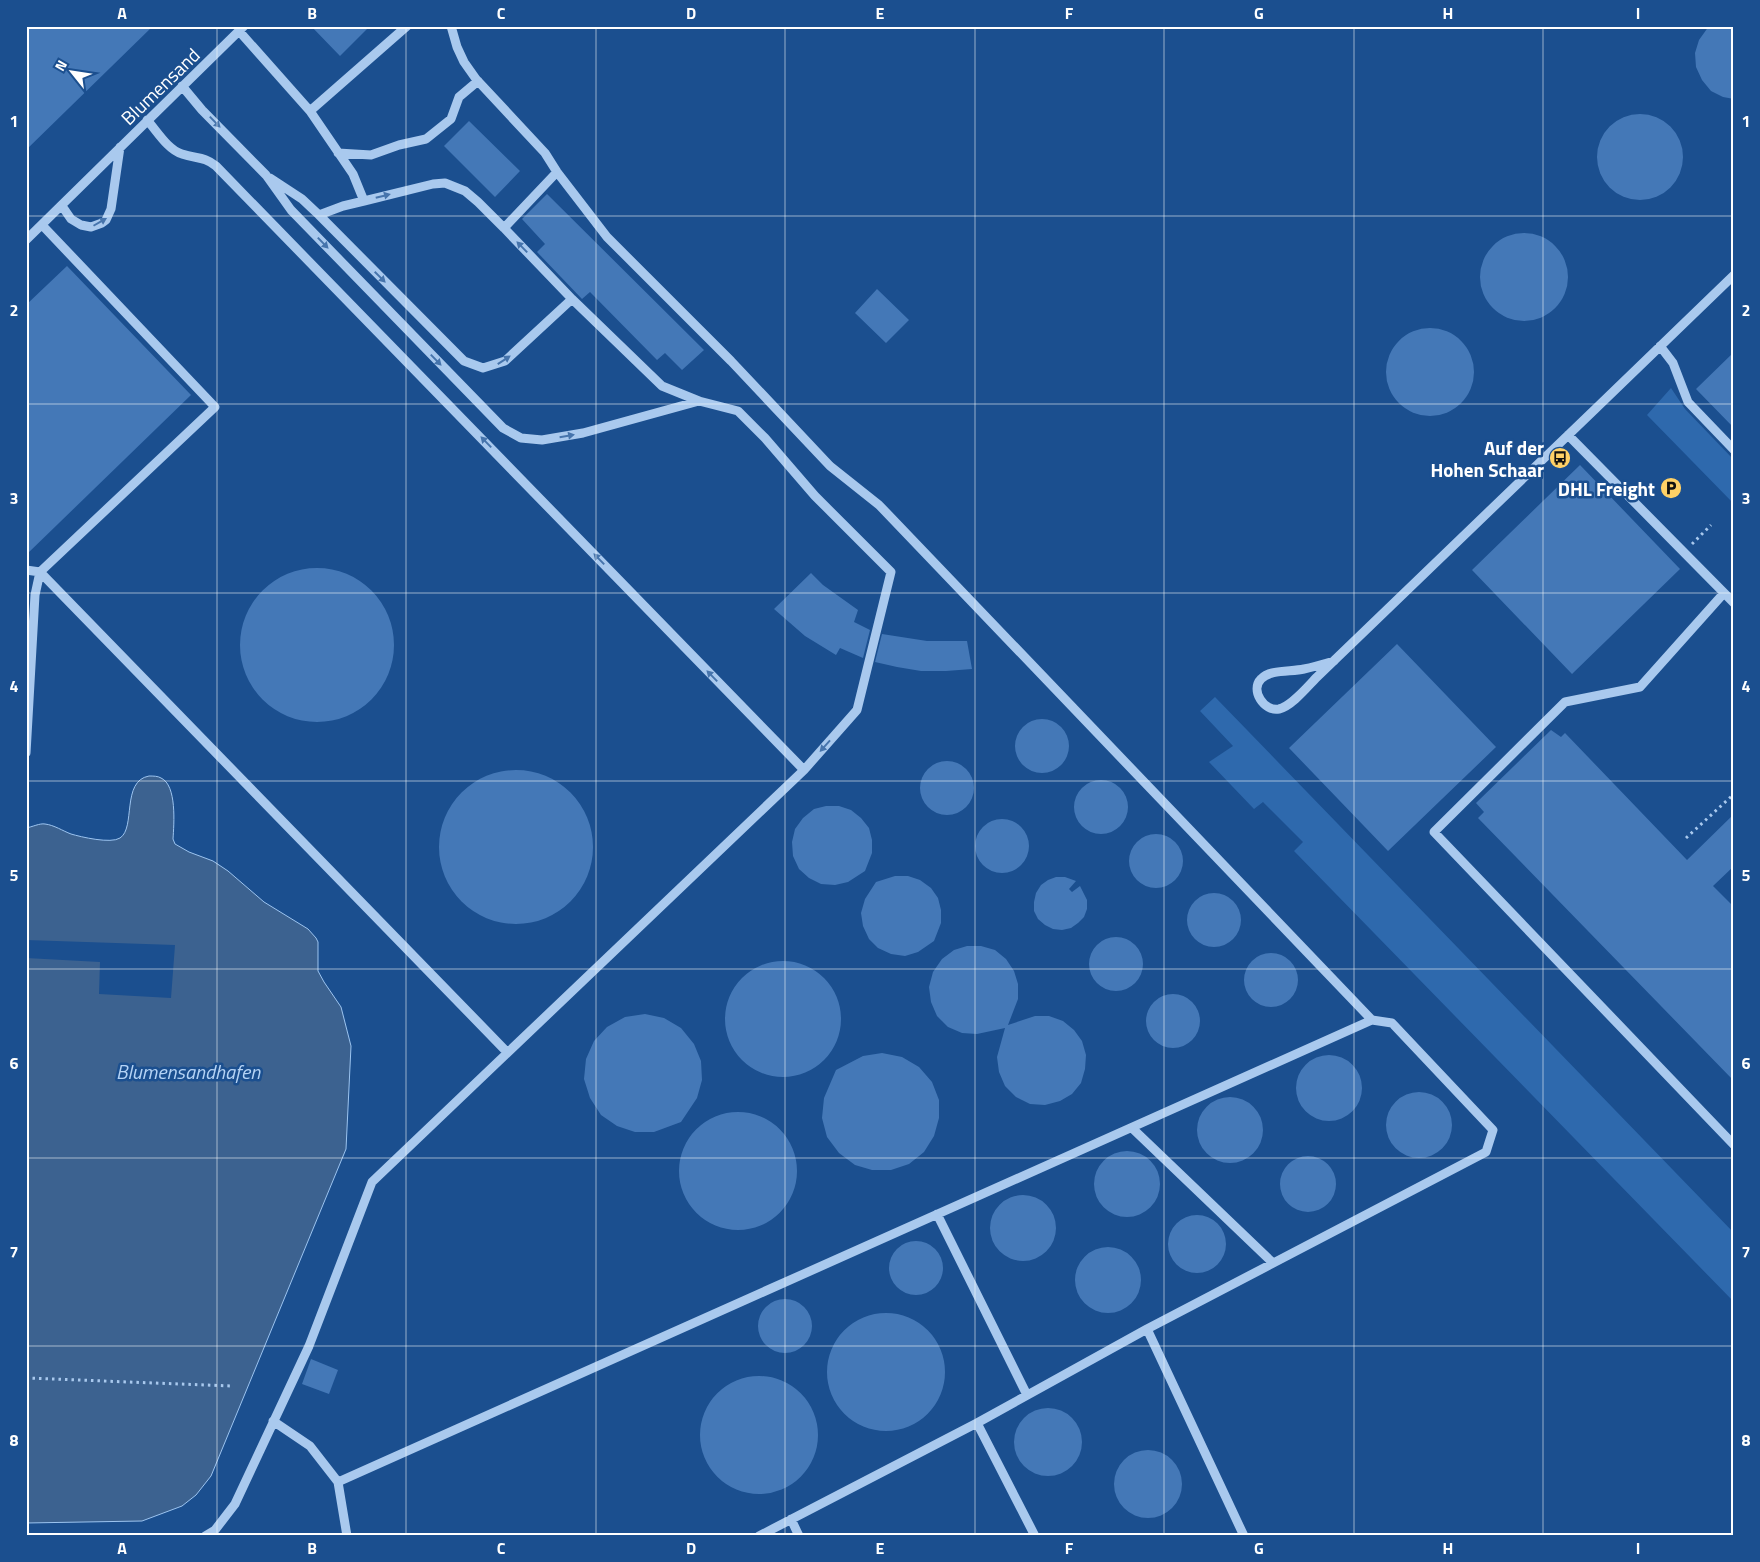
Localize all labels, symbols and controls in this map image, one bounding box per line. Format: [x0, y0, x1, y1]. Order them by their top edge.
text: A [117, 1, 127, 25]
text: B [307, 1, 317, 25]
text: C [497, 1, 506, 25]
text: D [686, 1, 696, 25]
text: E [876, 1, 885, 25]
text: F [1065, 1, 1074, 25]
text: G [1254, 1, 1264, 25]
text: H [1443, 1, 1453, 25]
text: I [1636, 1, 1640, 25]
street label: Blumensand [114, 41, 206, 131]
north arrow [48, 48, 98, 98]
text: N [49, 56, 72, 75]
text: 1 [10, 109, 18, 133]
text: 1 [1742, 109, 1750, 133]
one-way arrow [209, 116, 221, 128]
one-way arrow [375, 192, 390, 200]
one-way arrow [93, 218, 107, 227]
one-way arrow [317, 237, 329, 249]
one-way arrow [517, 242, 529, 254]
one-way arrow [374, 271, 386, 283]
text: 2 [10, 298, 18, 322]
text: 2 [1742, 298, 1750, 322]
one-way arrow [430, 353, 442, 365]
one-way arrow [497, 355, 511, 364]
one-way arrow [559, 431, 575, 439]
place label: Auf der Hohen Schaar [1430, 433, 1544, 484]
one-way arrow [480, 437, 492, 449]
bus stop icon: Auf der Hohen Schaar [1548, 446, 1572, 470]
place label: DHL Freight [1558, 474, 1655, 503]
parking icon: DHL Freight [1659, 476, 1683, 500]
text: 3 [10, 486, 18, 510]
text: 3 [1742, 486, 1750, 510]
one-way arrow [593, 553, 605, 565]
one-way arrow [706, 670, 718, 682]
text: 4 [10, 674, 19, 698]
text: 4 [1742, 674, 1751, 698]
one-way arrow [819, 740, 830, 753]
text: 5 [10, 863, 19, 887]
text: 5 [1742, 863, 1751, 887]
text: 6 [10, 1051, 19, 1075]
text: 6 [1742, 1051, 1751, 1075]
water label: Blumensandhafen [116, 1056, 261, 1087]
text: 7 [10, 1240, 18, 1264]
text: 7 [1742, 1240, 1750, 1264]
text: 8 [10, 1428, 19, 1452]
text: 8 [1742, 1428, 1751, 1452]
text: A [117, 1536, 127, 1560]
text: B [307, 1536, 317, 1560]
text: C [497, 1536, 506, 1560]
text: D [686, 1536, 696, 1560]
text: E [876, 1536, 885, 1560]
text: F [1065, 1536, 1074, 1560]
text: G [1254, 1536, 1264, 1560]
text: H [1443, 1536, 1453, 1560]
text: I [1636, 1536, 1640, 1560]

